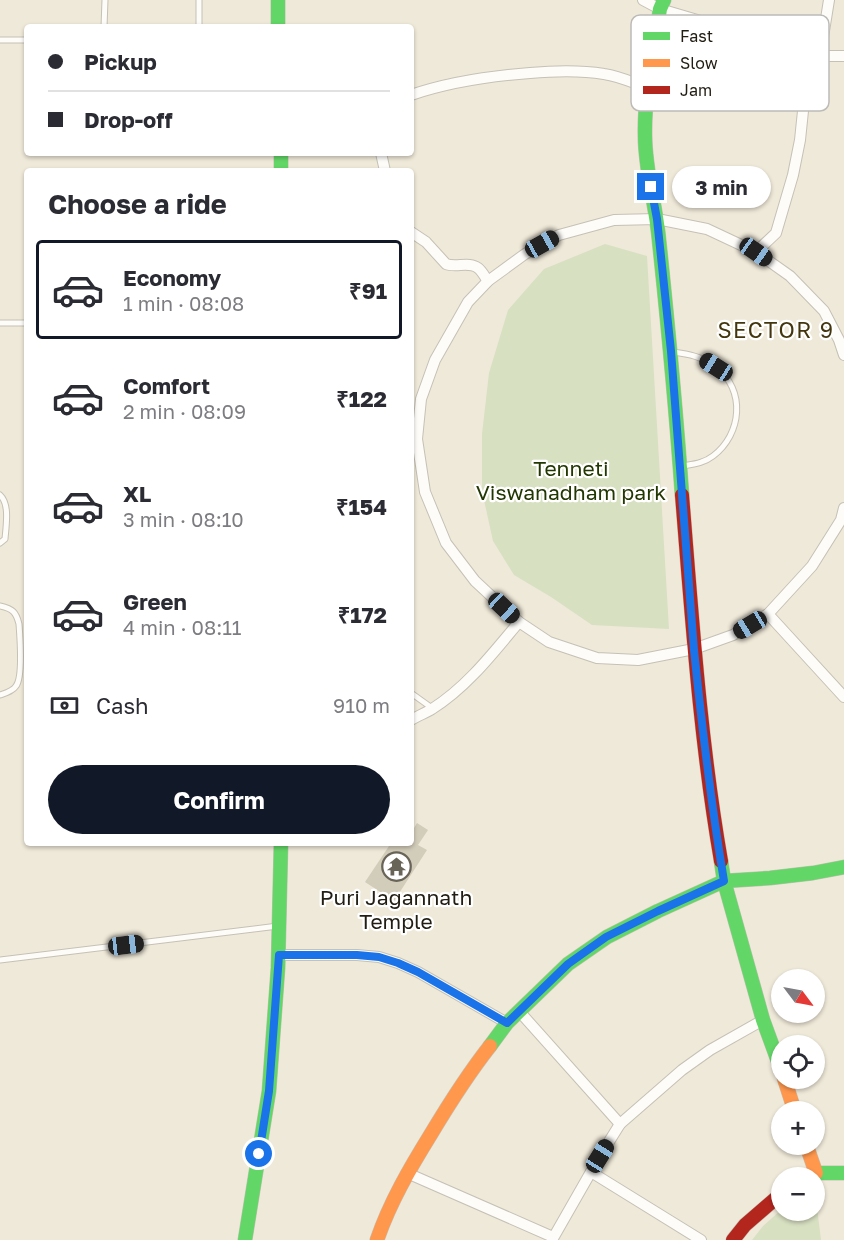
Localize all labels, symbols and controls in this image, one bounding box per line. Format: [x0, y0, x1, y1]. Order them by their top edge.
legend [631, 15, 829, 111]
text: Fast [680, 26, 713, 46]
text: Pickup [84, 48, 157, 75]
text: Slow [680, 53, 718, 73]
text: Jam [680, 80, 712, 100]
text: Drop-off [84, 106, 173, 133]
callout: 3 min [672, 166, 771, 208]
route end [637, 173, 664, 200]
text: 3 min [695, 175, 748, 199]
text: Choose a ride [48, 188, 227, 220]
car [522, 227, 562, 261]
car [736, 234, 776, 270]
icon: car [51, 263, 105, 317]
text: Economy [123, 264, 221, 291]
text: ₹91 [349, 277, 387, 304]
text: 1 min · 08:08 [123, 291, 244, 315]
district label: SECTOR 9 [717, 316, 835, 343]
car [696, 350, 736, 384]
icon: car [51, 371, 105, 425]
text: Comfort [123, 372, 210, 399]
text: ₹122 [336, 385, 387, 412]
text: 2 min · 08:09 [123, 399, 246, 423]
park label: Tenneti Viswanadham park [476, 455, 666, 505]
icon: car [51, 479, 105, 533]
text: XL [123, 480, 151, 507]
text: ₹154 [336, 493, 387, 520]
text: 3 min · 08:10 [123, 507, 244, 531]
icon: car [51, 587, 105, 641]
text: Green [123, 588, 187, 615]
car [485, 589, 523, 627]
text: ₹172 [338, 601, 387, 628]
car [730, 608, 770, 642]
text: 4 min · 08:11 [123, 615, 242, 639]
icon: cash [48, 689, 81, 722]
text: Cash [96, 692, 149, 719]
text: 910 m [333, 693, 390, 717]
button: Confirm [48, 765, 390, 834]
temple icon: Puri Jagannath Temple [380, 850, 412, 882]
place label: Puri Jagannath Temple [320, 884, 472, 934]
car [107, 934, 145, 956]
north arrow [771, 969, 825, 1023]
map controls [771, 969, 825, 1221]
button: locate [771, 1035, 825, 1089]
button: + [771, 1101, 825, 1155]
car [583, 1136, 617, 1176]
route start [245, 1140, 272, 1167]
button: − [771, 1167, 825, 1221]

